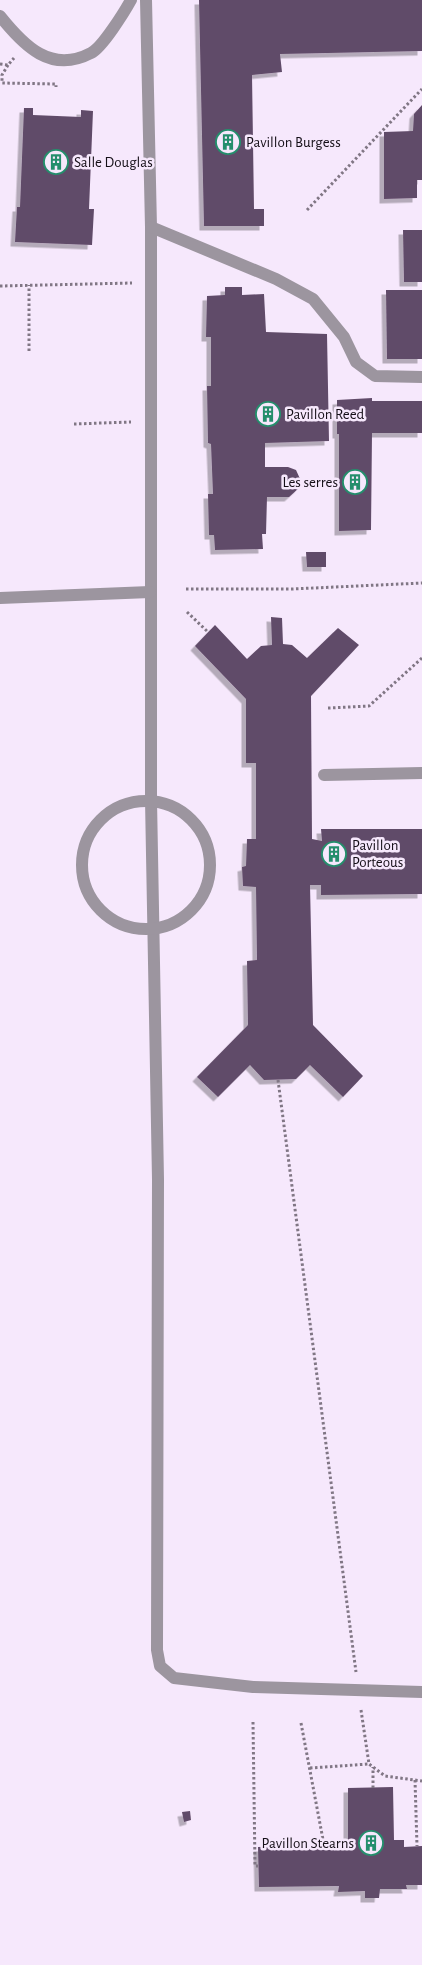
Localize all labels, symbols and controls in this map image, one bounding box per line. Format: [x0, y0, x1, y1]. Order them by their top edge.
building icon: Pavillon Burgess [215, 129, 241, 155]
place label: Pavillon Burgess [246, 135, 341, 150]
building icon: Salle Douglas [43, 149, 69, 175]
place label: Salle Douglas [74, 155, 153, 170]
building icon: Pavillon Reed [255, 401, 281, 427]
place label: Pavillon Reed [286, 407, 365, 422]
building icon: Les serres [342, 469, 368, 495]
place label: Les serres [282, 475, 338, 490]
place label: Pavillon Porteous [352, 838, 403, 870]
building icon: Pavillon Porteous [321, 841, 347, 867]
building icon: Pavillon Stearns [358, 1830, 384, 1856]
place label: Pavillon Stearns [262, 1836, 354, 1851]

